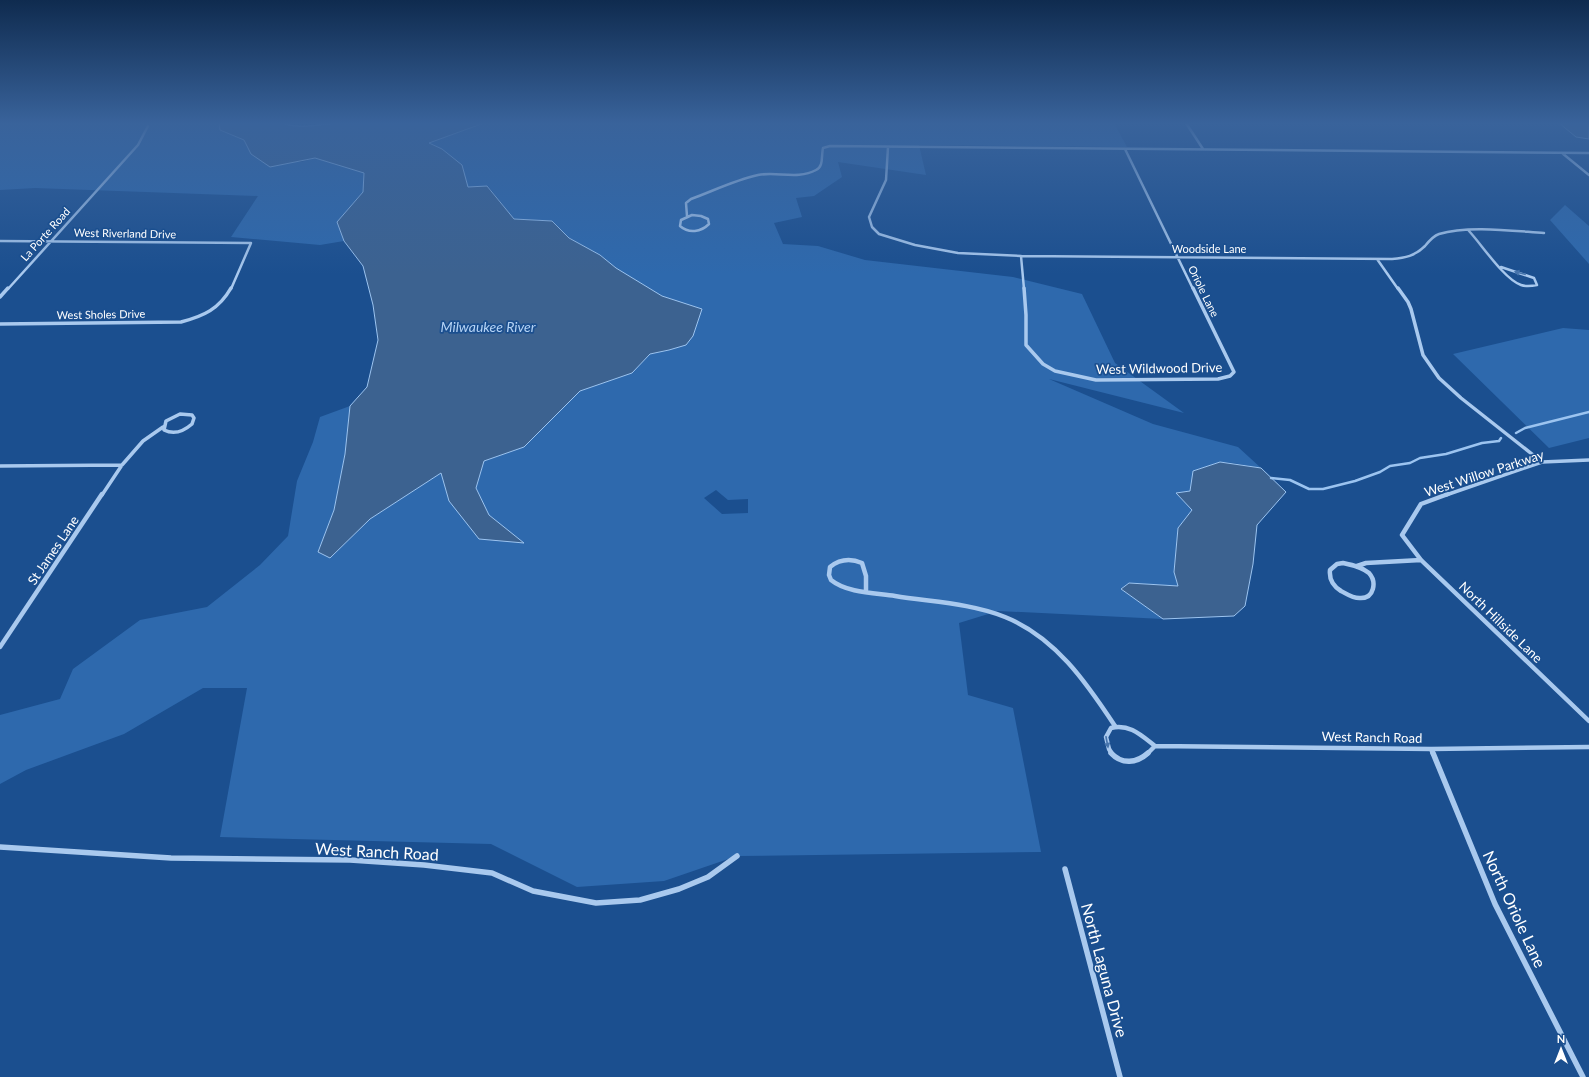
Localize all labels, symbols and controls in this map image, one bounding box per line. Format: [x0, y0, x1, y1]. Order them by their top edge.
street label: La Porte Road [18, 205, 72, 263]
street label: West Riverland Drive [74, 226, 176, 240]
street label: Woodside Lane [1172, 242, 1247, 255]
street label: Oriole Lane [1186, 263, 1222, 319]
one-way arrow [1514, 270, 1526, 276]
street label: West Sholes Drive [57, 307, 146, 321]
water label: Milwaukee River [440, 318, 536, 335]
street label: West Wildwood Drive [1096, 359, 1222, 377]
street label: West Willow Parkway [1422, 446, 1546, 500]
street label: St James Lane [24, 512, 82, 588]
street label: North Hillside Lane [1456, 578, 1546, 666]
street label: West Ranch Road [1322, 728, 1422, 746]
one-way arrow [1105, 736, 1111, 749]
street label: West Ranch Road [315, 838, 439, 864]
street label: North Oriole Lane [1480, 847, 1550, 971]
street label: North Laguna Drive [1078, 901, 1132, 1039]
north arrow [1541, 1029, 1581, 1069]
text: N [1557, 1032, 1565, 1045]

